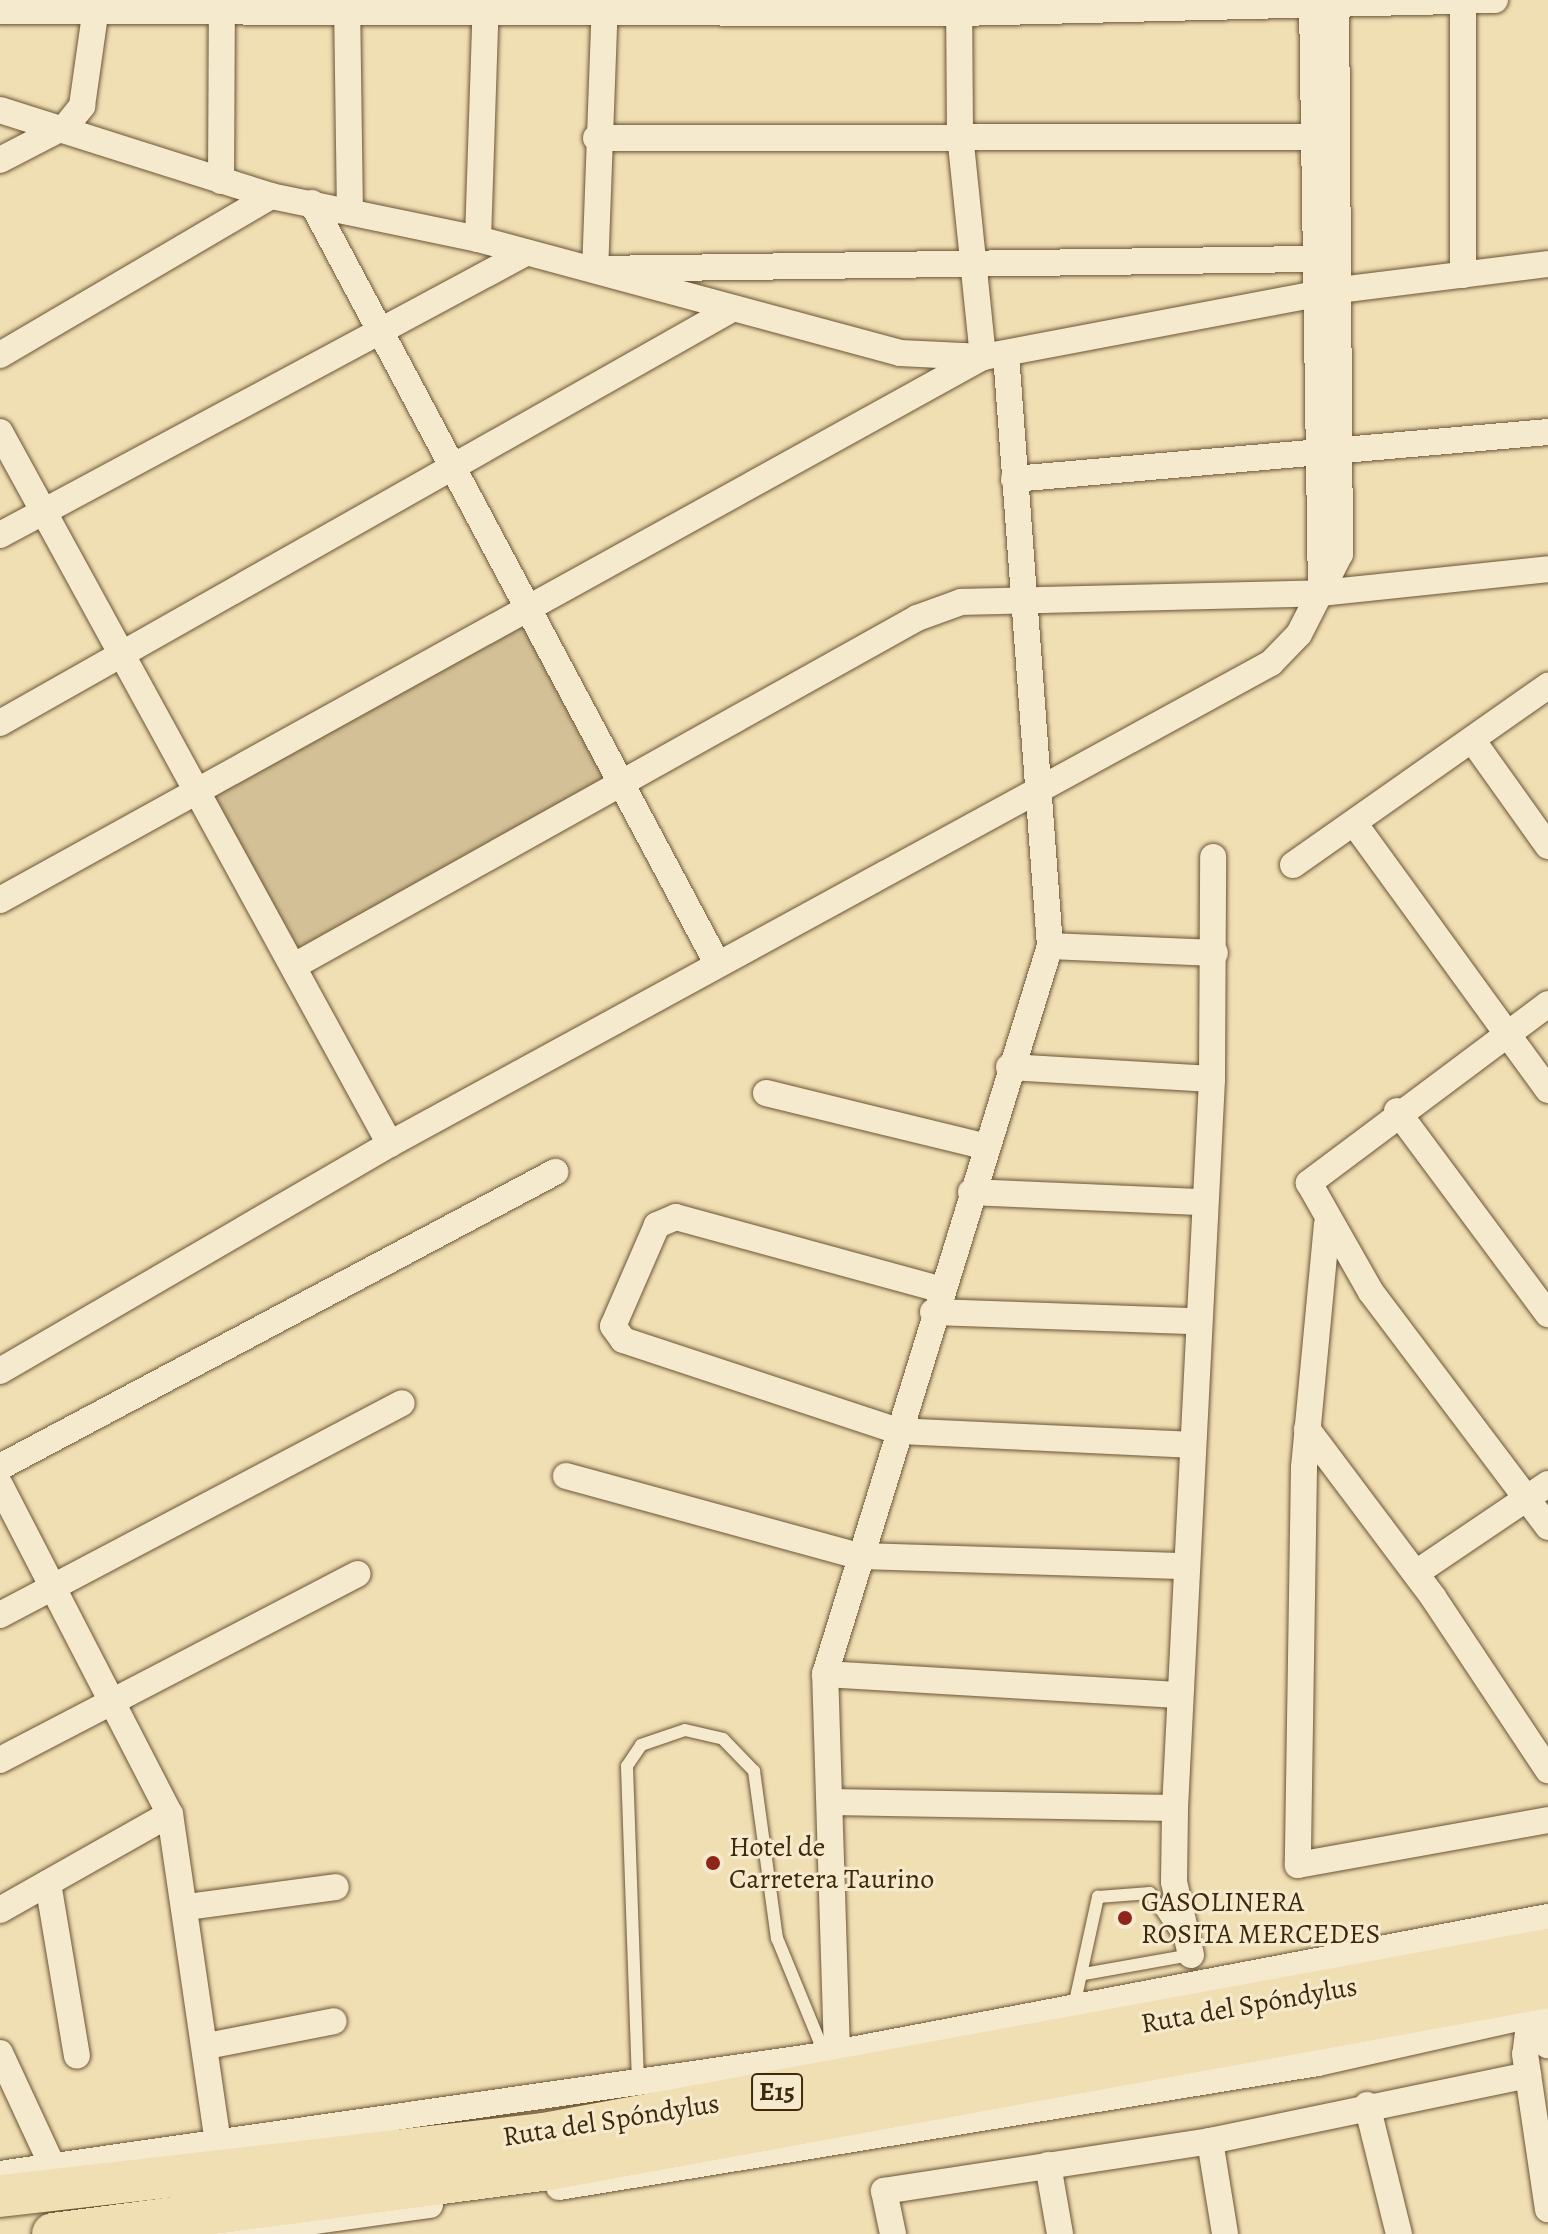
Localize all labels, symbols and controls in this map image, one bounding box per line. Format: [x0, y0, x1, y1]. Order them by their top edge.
place label: Hotel de Carretera Taurino [729, 1830, 934, 1896]
marker: Hotel de Carretera Taurino [704, 1854, 722, 1872]
place label: GASOLINERA ROSITA MERCEDES [1141, 1885, 1380, 1951]
marker: GASOLINERA ROSITA MERCEDES [1116, 1909, 1134, 1927]
street label: Ruta del Spóndylus [1138, 1969, 1360, 2041]
road number: E15 [751, 2070, 803, 2114]
street label: Ruta del Spóndylus [500, 2086, 722, 2154]

